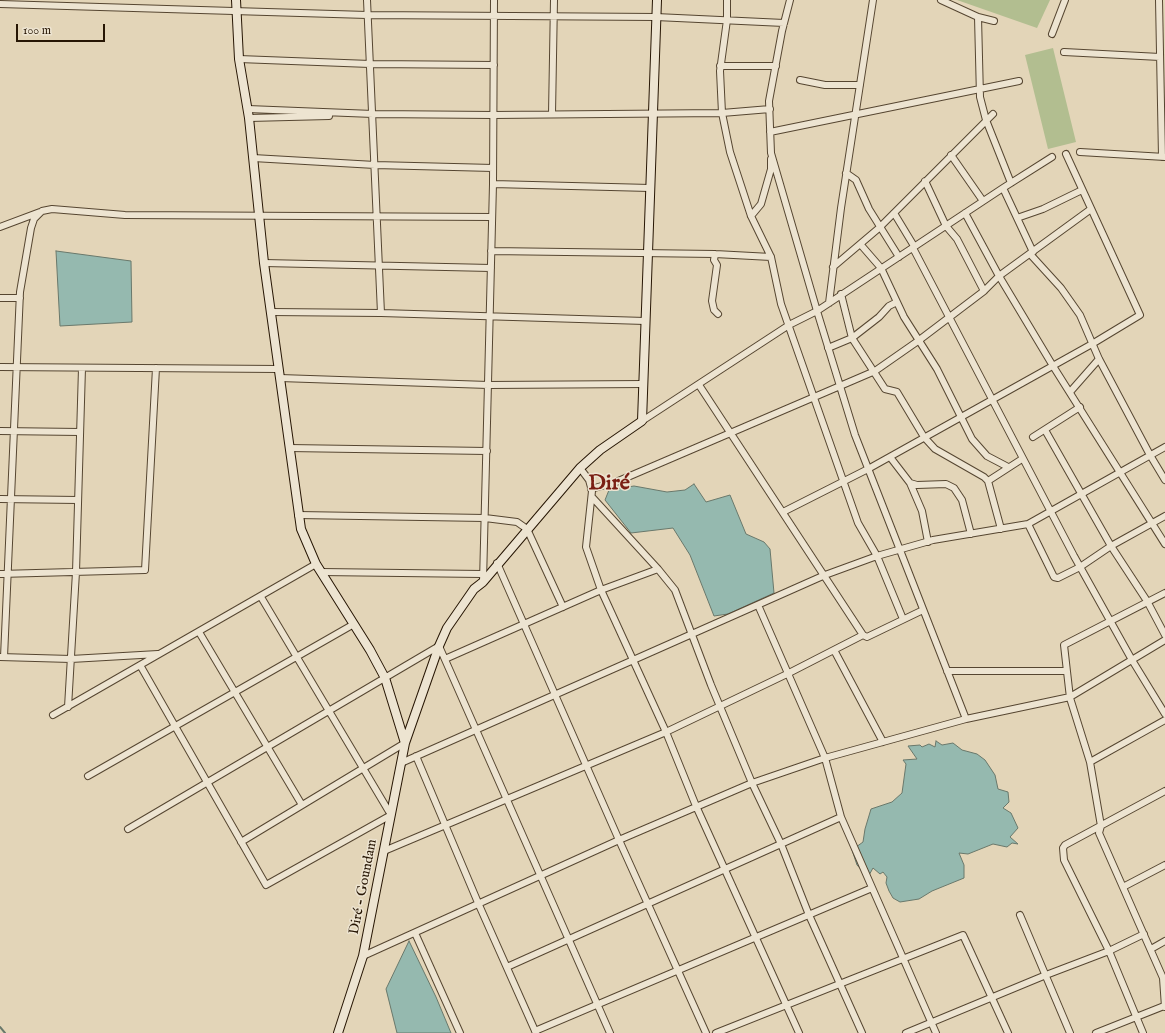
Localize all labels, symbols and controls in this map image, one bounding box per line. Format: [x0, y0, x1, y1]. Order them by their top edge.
scale bar [18, 16, 107, 42]
text: 100 m [23, 23, 51, 38]
district label: Diré [588, 471, 630, 497]
street label: Diré - Goundam [347, 838, 381, 936]

